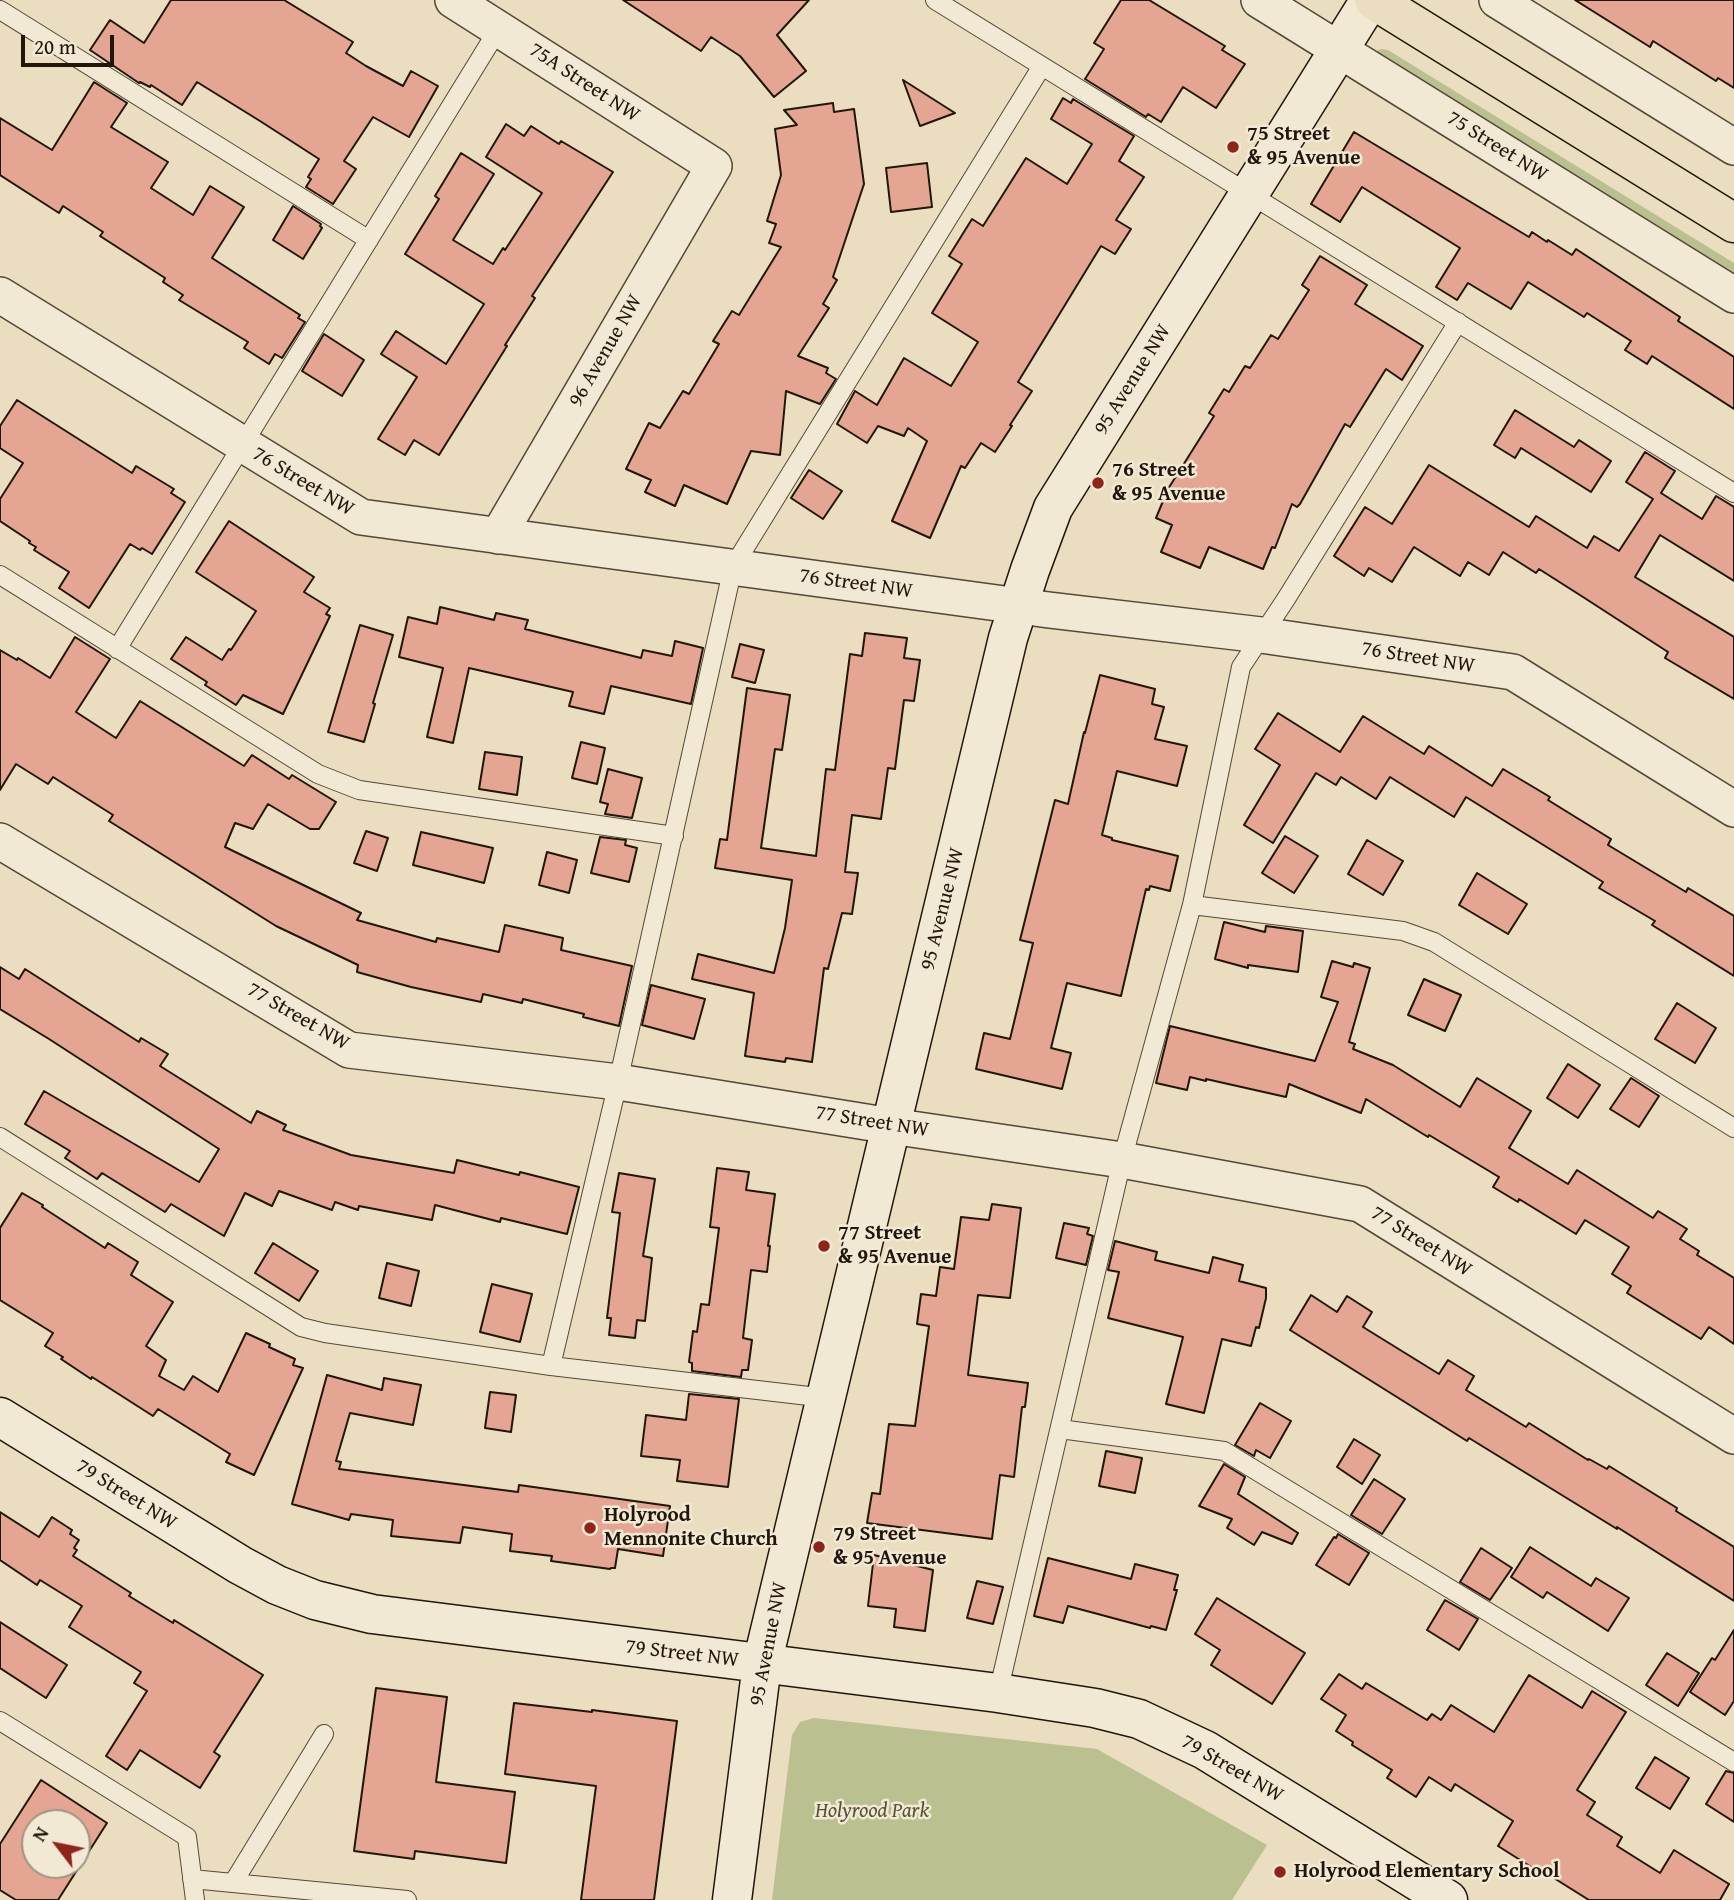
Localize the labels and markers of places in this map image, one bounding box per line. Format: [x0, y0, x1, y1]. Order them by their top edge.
place label: 75 Street & 95 Avenue [1247, 122, 1360, 172]
marker: 75 Street & 95 Avenue [1225, 139, 1241, 155]
place label: 76 Street & 95 Avenue [1112, 458, 1225, 508]
marker: 76 Street & 95 Avenue [1090, 475, 1106, 491]
place label: 77 Street & 95 Avenue [838, 1221, 951, 1271]
marker: 77 Street & 95 Avenue [816, 1238, 832, 1254]
place label: Holyrood Mennonite Church [604, 1503, 778, 1553]
marker: Holyrood Mennonite Church [582, 1520, 598, 1536]
place label: 79 Street & 95 Avenue [833, 1522, 946, 1572]
marker: 79 Street & 95 Avenue [811, 1539, 827, 1555]
place label: Holyrood Elementary School [1294, 1859, 1560, 1885]
marker: Holyrood Elementary School [1272, 1864, 1288, 1880]

